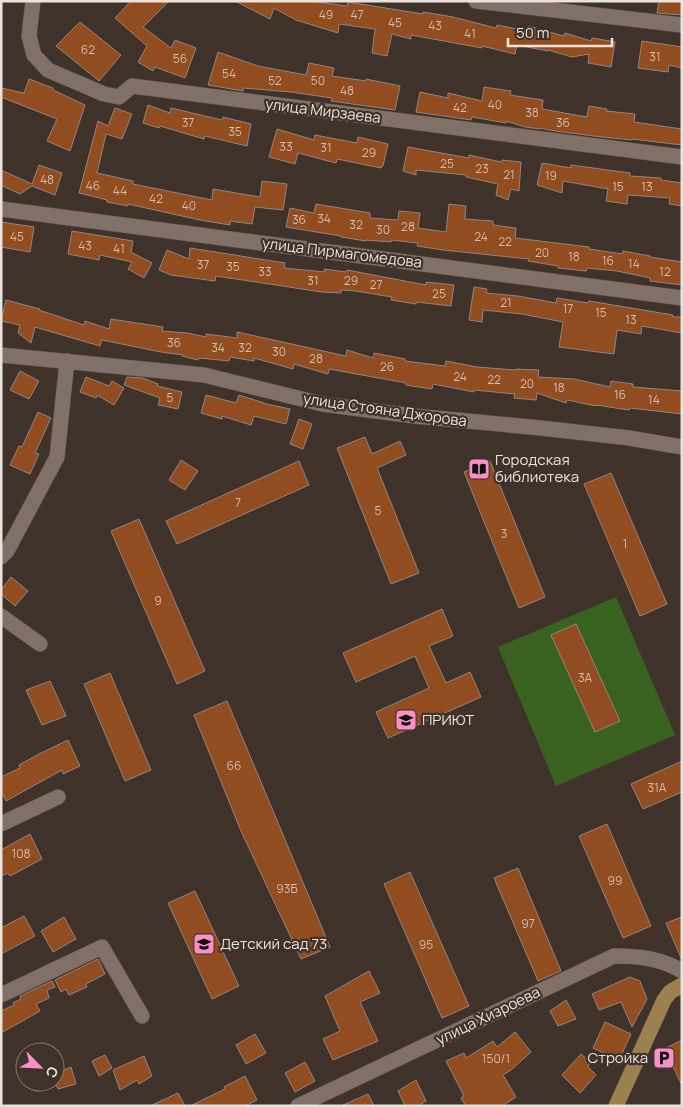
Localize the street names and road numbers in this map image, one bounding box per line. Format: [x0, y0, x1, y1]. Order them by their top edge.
street label: улица Мирзаева [264, 93, 382, 128]
street label: улица Пирмагомедова [261, 232, 423, 273]
street label: улица Стояна Джорова [302, 388, 468, 431]
street label: улица Хизроева [432, 981, 543, 1050]

